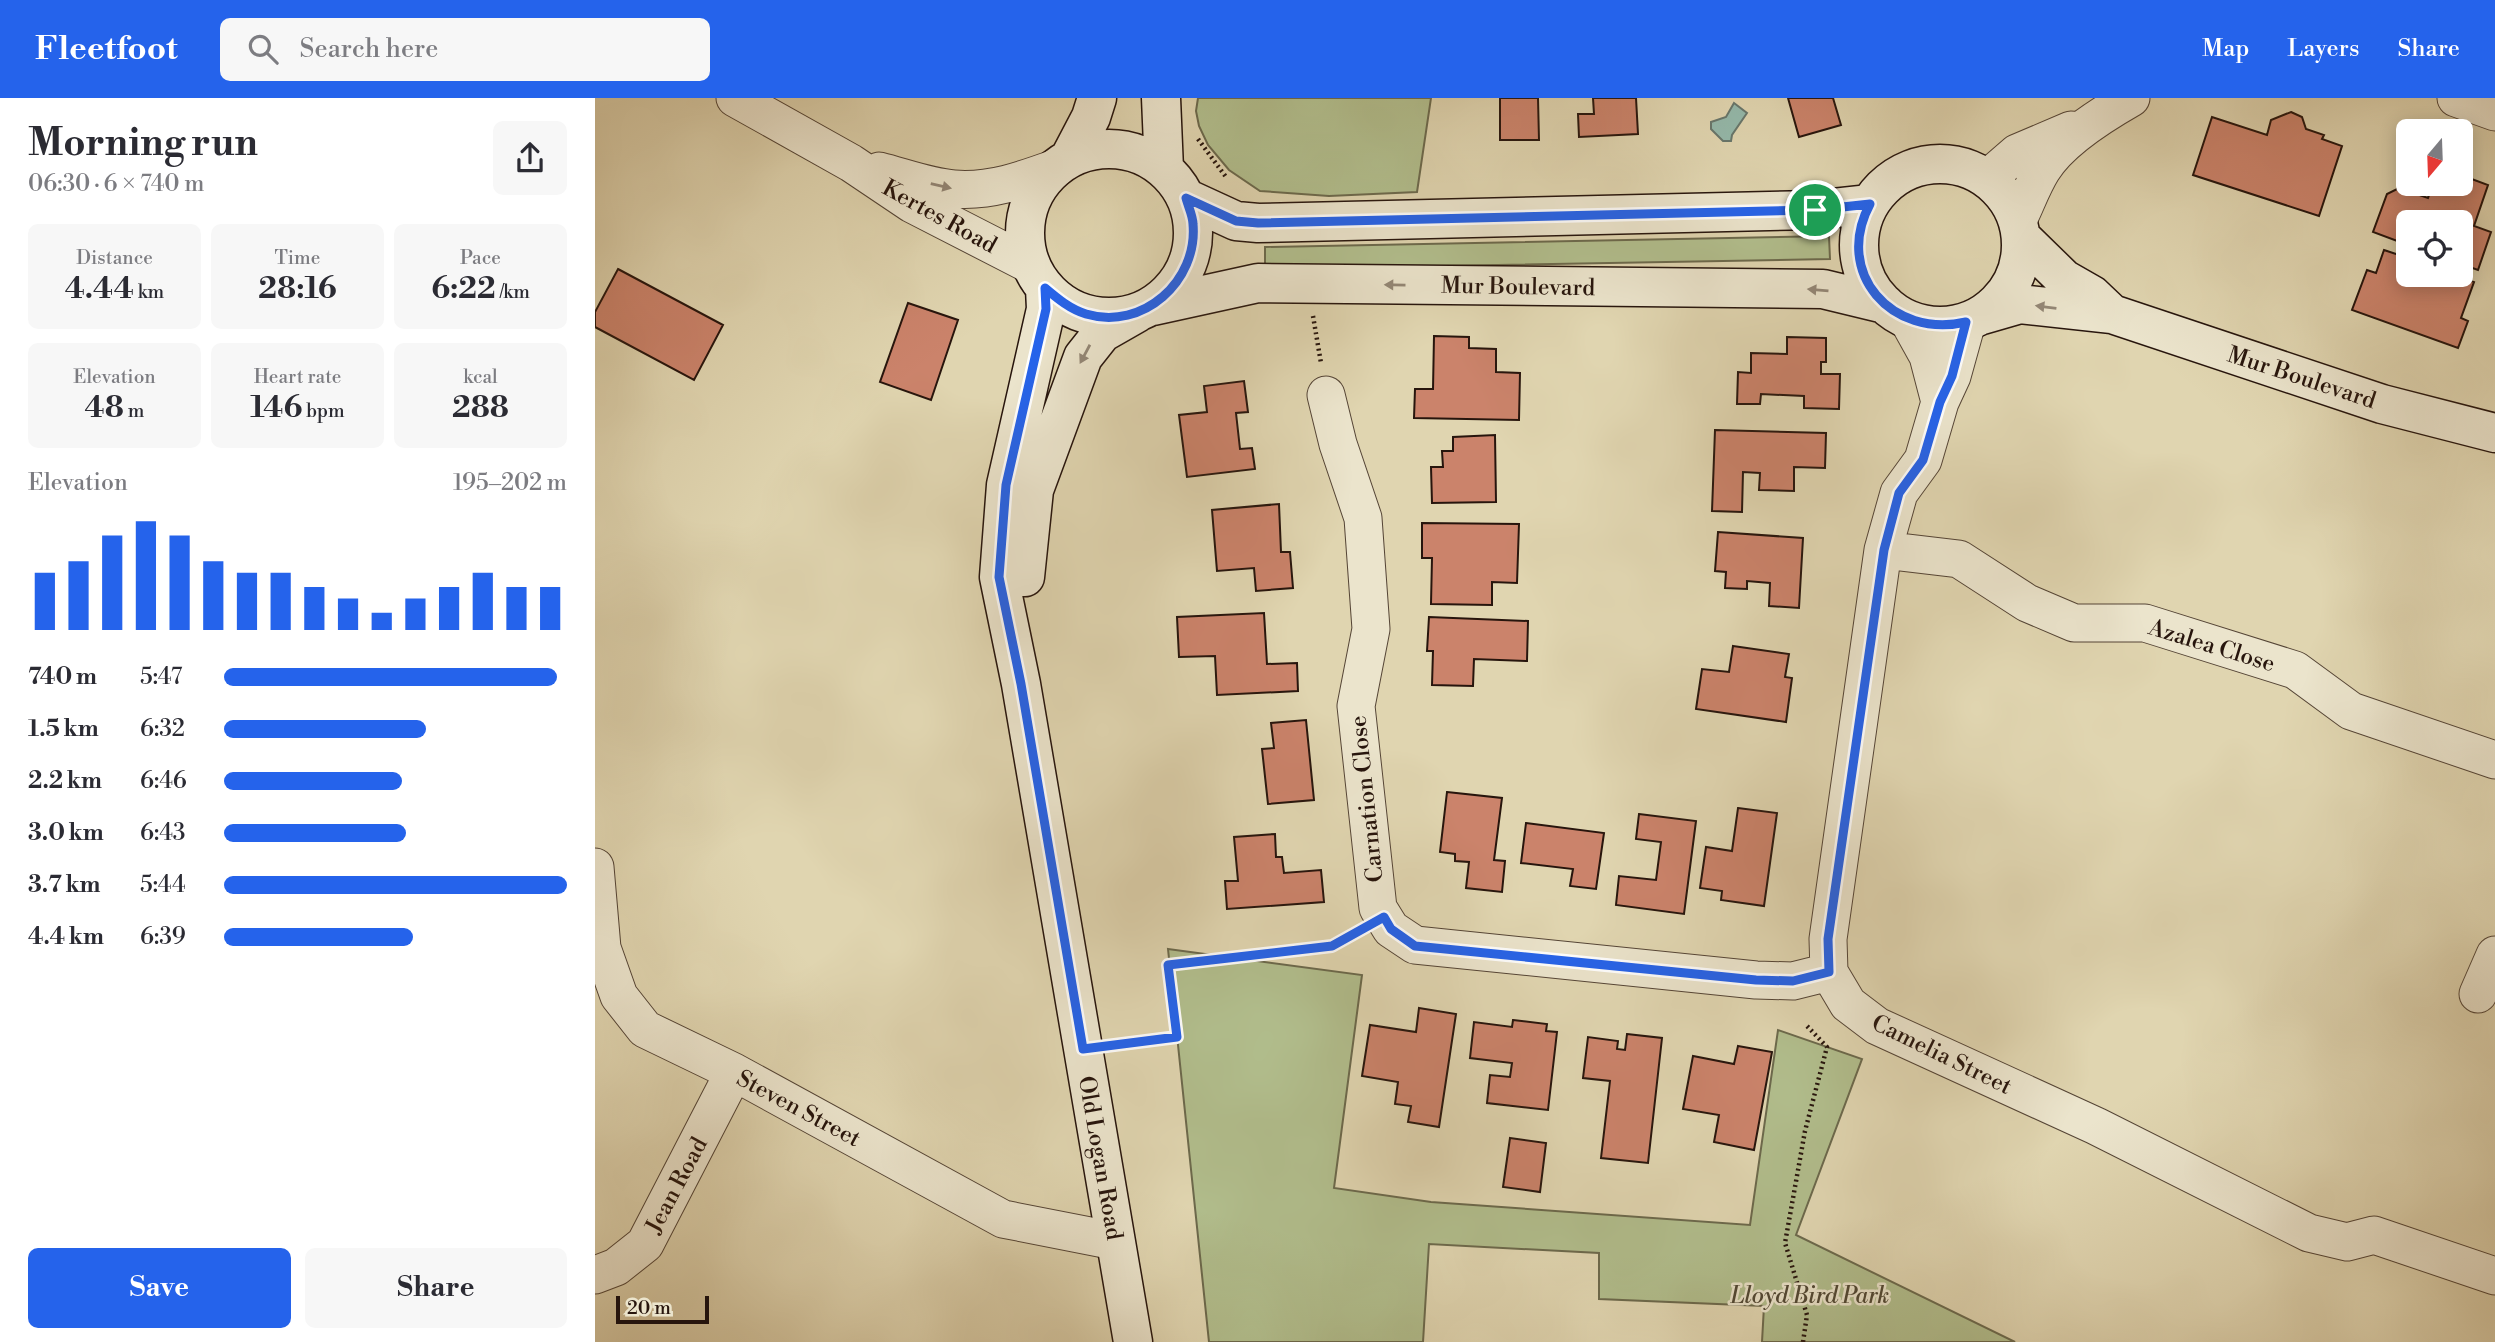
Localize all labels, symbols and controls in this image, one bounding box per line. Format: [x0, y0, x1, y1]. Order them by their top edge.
search box [220, 18, 710, 81]
text: Fleetfoot [35, 29, 178, 70]
icon: search [244, 30, 282, 68]
text: Search here [300, 33, 438, 65]
text: Map [2202, 34, 2249, 64]
text: Layers [2287, 34, 2359, 64]
text: Share [2397, 34, 2460, 64]
north arrow [2396, 119, 2473, 196]
map controls [2396, 119, 2473, 287]
text: Morning run [28, 120, 258, 167]
button: share [493, 121, 567, 195]
text: 06:30 · 6 × 740 m [28, 170, 204, 198]
street label: Kertes Road [877, 174, 1002, 260]
pin [1785, 180, 1845, 240]
one-way arrow [930, 181, 952, 192]
icon: arrive [1796, 191, 1834, 229]
button: locate [2396, 210, 2473, 287]
text: Distance [76, 246, 153, 270]
text: Time [275, 246, 320, 270]
text: Pace [460, 246, 501, 270]
text: 4.44 [65, 270, 134, 308]
text: 28:16 [258, 270, 337, 308]
text: 6:22 [431, 270, 496, 308]
street label: Mur Boulevard [1441, 272, 1595, 302]
one-way arrow [1384, 279, 1406, 291]
text: km [134, 280, 164, 304]
text: /km [496, 280, 530, 304]
one-way arrow [1807, 284, 1829, 295]
one-way arrow [2035, 301, 2057, 312]
street label: Mur Boulevard [2224, 341, 2379, 415]
one-way arrow [1080, 345, 1092, 365]
text: Elevation [73, 365, 156, 389]
text: Heart rate [254, 365, 341, 389]
text: kcal [463, 365, 498, 389]
text: 48 [85, 389, 124, 427]
text: 146 [250, 389, 302, 427]
text: 288 [452, 389, 509, 427]
text: m [124, 399, 144, 423]
text: bpm [302, 399, 345, 423]
text: Elevation [28, 469, 128, 497]
text: 195–202 m [453, 469, 567, 497]
street label: Azalea Close [2144, 613, 2278, 678]
text: 740 m [28, 663, 97, 691]
text: 5:47 [140, 663, 182, 691]
street label: Carnation Close [1344, 714, 1390, 884]
text: 1.5 km [28, 715, 99, 743]
text: 6:32 [140, 715, 185, 743]
text: 2.2 km [28, 767, 102, 795]
text: 6:46 [140, 767, 187, 795]
text: 3.0 km [28, 819, 104, 847]
text: 6:43 [140, 819, 186, 847]
text: 3.7 km [28, 871, 101, 899]
text: 5:44 [140, 871, 186, 899]
text: 4.4 km [28, 923, 104, 951]
text: 6:39 [140, 923, 186, 951]
street label: Camelia Street [1867, 1009, 2016, 1101]
street label: Steven Street [732, 1065, 865, 1153]
street label: Old Logan Road [1072, 1074, 1128, 1242]
street label: Jean Road [639, 1133, 714, 1239]
button: Save [28, 1248, 291, 1328]
button: Share [305, 1248, 567, 1328]
park label: Lloyd Bird Park [1730, 1282, 1889, 1310]
scale bar [616, 1293, 709, 1325]
text: 20 m [627, 1296, 671, 1320]

